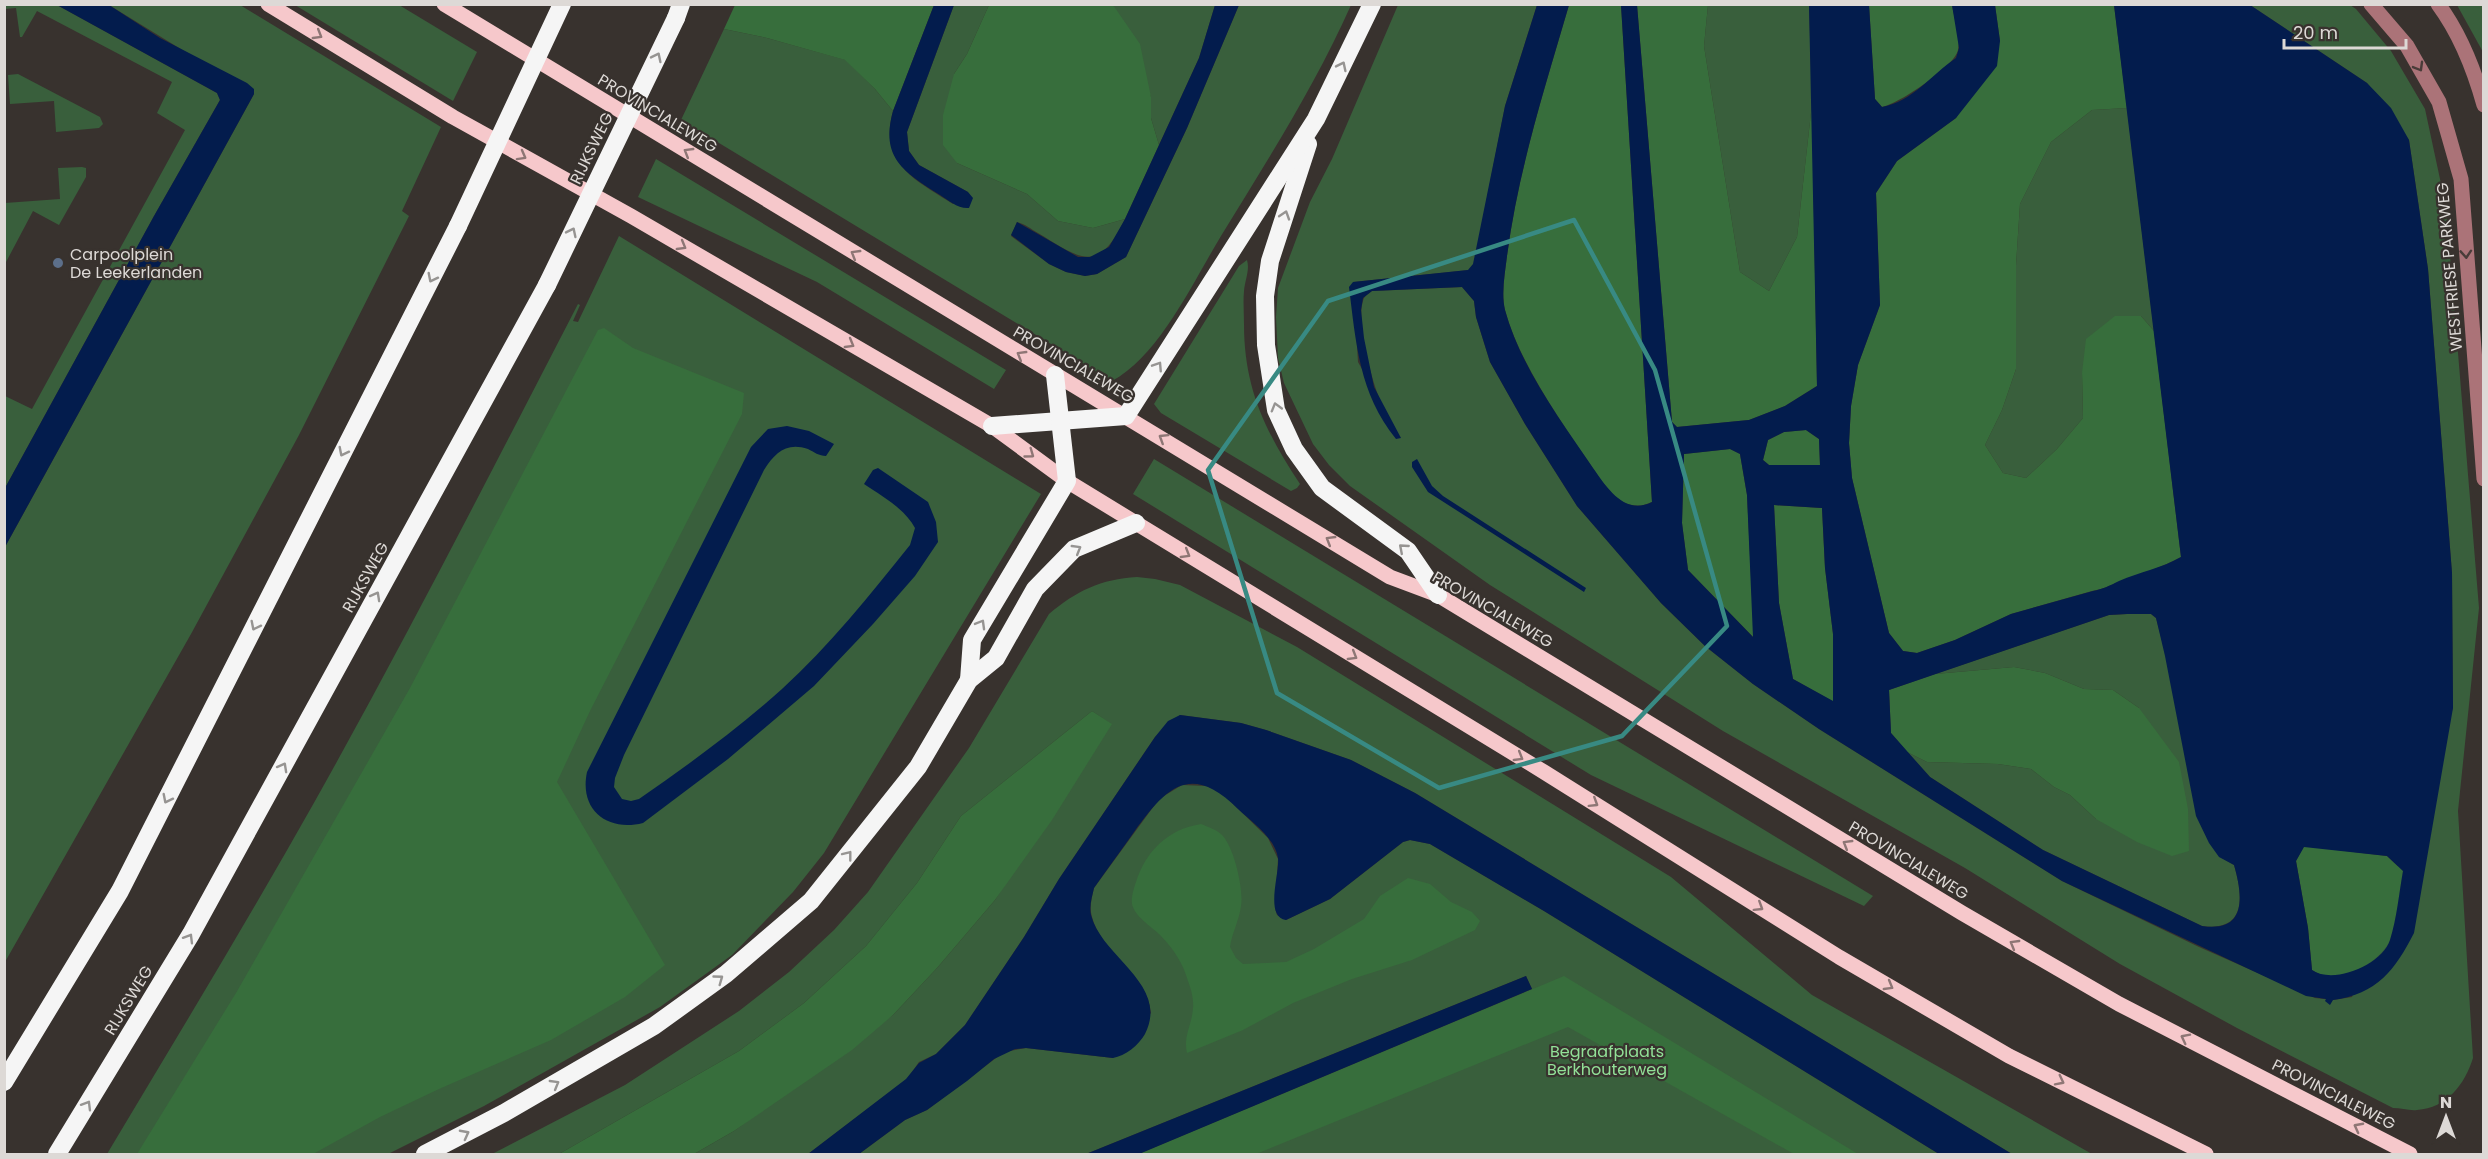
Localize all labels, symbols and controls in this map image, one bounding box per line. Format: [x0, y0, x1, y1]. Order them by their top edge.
scale bar [2284, 12, 2406, 50]
text: 20 m [2293, 20, 2338, 45]
one-way arrow [312, 27, 322, 39]
one-way arrow [649, 52, 661, 63]
one-way arrow [2412, 61, 2423, 71]
one-way arrow [1335, 62, 1346, 73]
street label: PROVINCIALEWEG [594, 69, 722, 158]
street label: RIJKSWEG [564, 108, 619, 188]
one-way arrow [684, 148, 694, 160]
one-way arrow [516, 149, 526, 160]
street label: WESTFRIESE PARKWEG [2431, 182, 2468, 352]
one-way arrow [1277, 210, 1290, 221]
one-way arrow [565, 228, 577, 239]
one-way arrow [676, 239, 686, 250]
place label: Carpoolplein De Leekerlanden [70, 243, 202, 284]
one-way arrow [851, 249, 861, 261]
one-way arrow [2460, 249, 2473, 258]
marker: Carpoolplein De Leekerlanden [51, 256, 65, 270]
one-way arrow [427, 272, 439, 283]
street label: PROVINCIALEWEG [1009, 320, 1138, 408]
one-way arrow [844, 336, 854, 348]
one-way arrow [1017, 350, 1027, 362]
one-way arrow [1151, 362, 1162, 373]
one-way arrow [1271, 402, 1283, 413]
one-way arrow [1159, 434, 1169, 446]
one-way arrow [339, 445, 351, 456]
one-way arrow [1023, 446, 1034, 457]
one-way arrow [1326, 536, 1336, 547]
street label: RIJKSWEG [337, 538, 394, 617]
one-way arrow [1399, 544, 1410, 555]
one-way arrow [1071, 546, 1082, 557]
one-way arrow [1180, 546, 1190, 558]
street label: PROVINCIALEWEG [1428, 565, 1557, 653]
one-way arrow [369, 592, 380, 602]
one-way arrow [251, 619, 262, 630]
one-way arrow [974, 620, 986, 630]
one-way arrow [1346, 648, 1357, 659]
one-way arrow [1513, 750, 1523, 762]
one-way arrow [276, 763, 287, 773]
one-way arrow [162, 793, 174, 804]
one-way arrow [1587, 796, 1598, 807]
street label: PROVINCIALEWEG [1845, 816, 1973, 905]
one-way arrow [1843, 839, 1853, 851]
one-way arrow [840, 851, 851, 862]
one-way arrow [1753, 899, 1763, 911]
one-way arrow [181, 934, 193, 944]
one-way arrow [2010, 939, 2021, 951]
street label: RIJKSWEG [99, 961, 158, 1039]
one-way arrow [713, 975, 724, 986]
one-way arrow [1883, 979, 1893, 990]
one-way arrow [2181, 1034, 2191, 1045]
park label: Begraafplaats Berkhouterweg [1547, 1040, 1667, 1081]
street label: PROVINCIALEWEG [2268, 1053, 2400, 1136]
one-way arrow [2053, 1074, 2064, 1085]
one-way arrow [549, 1080, 559, 1091]
north arrow [2416, 1087, 2476, 1147]
text: N [2440, 1091, 2452, 1114]
one-way arrow [80, 1101, 92, 1111]
one-way arrow [2354, 1123, 2365, 1134]
one-way arrow [458, 1130, 469, 1141]

